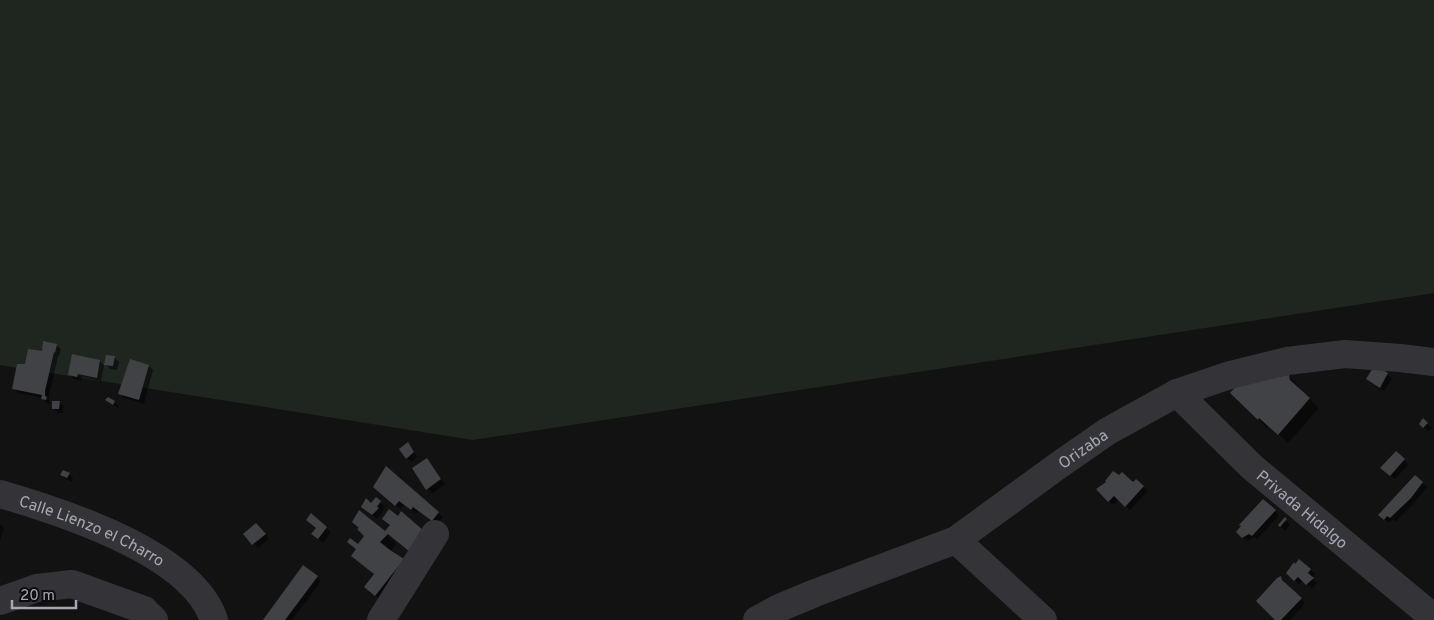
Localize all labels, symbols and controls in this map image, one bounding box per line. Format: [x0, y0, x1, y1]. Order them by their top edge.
street label: Orizaba [1055, 426, 1113, 474]
street label: Privada Hidalgo [1251, 467, 1351, 554]
street label: Calle Lienzo el Charro [16, 492, 168, 572]
scale bar [12, 578, 76, 610]
text: 20 m [20, 587, 55, 606]

